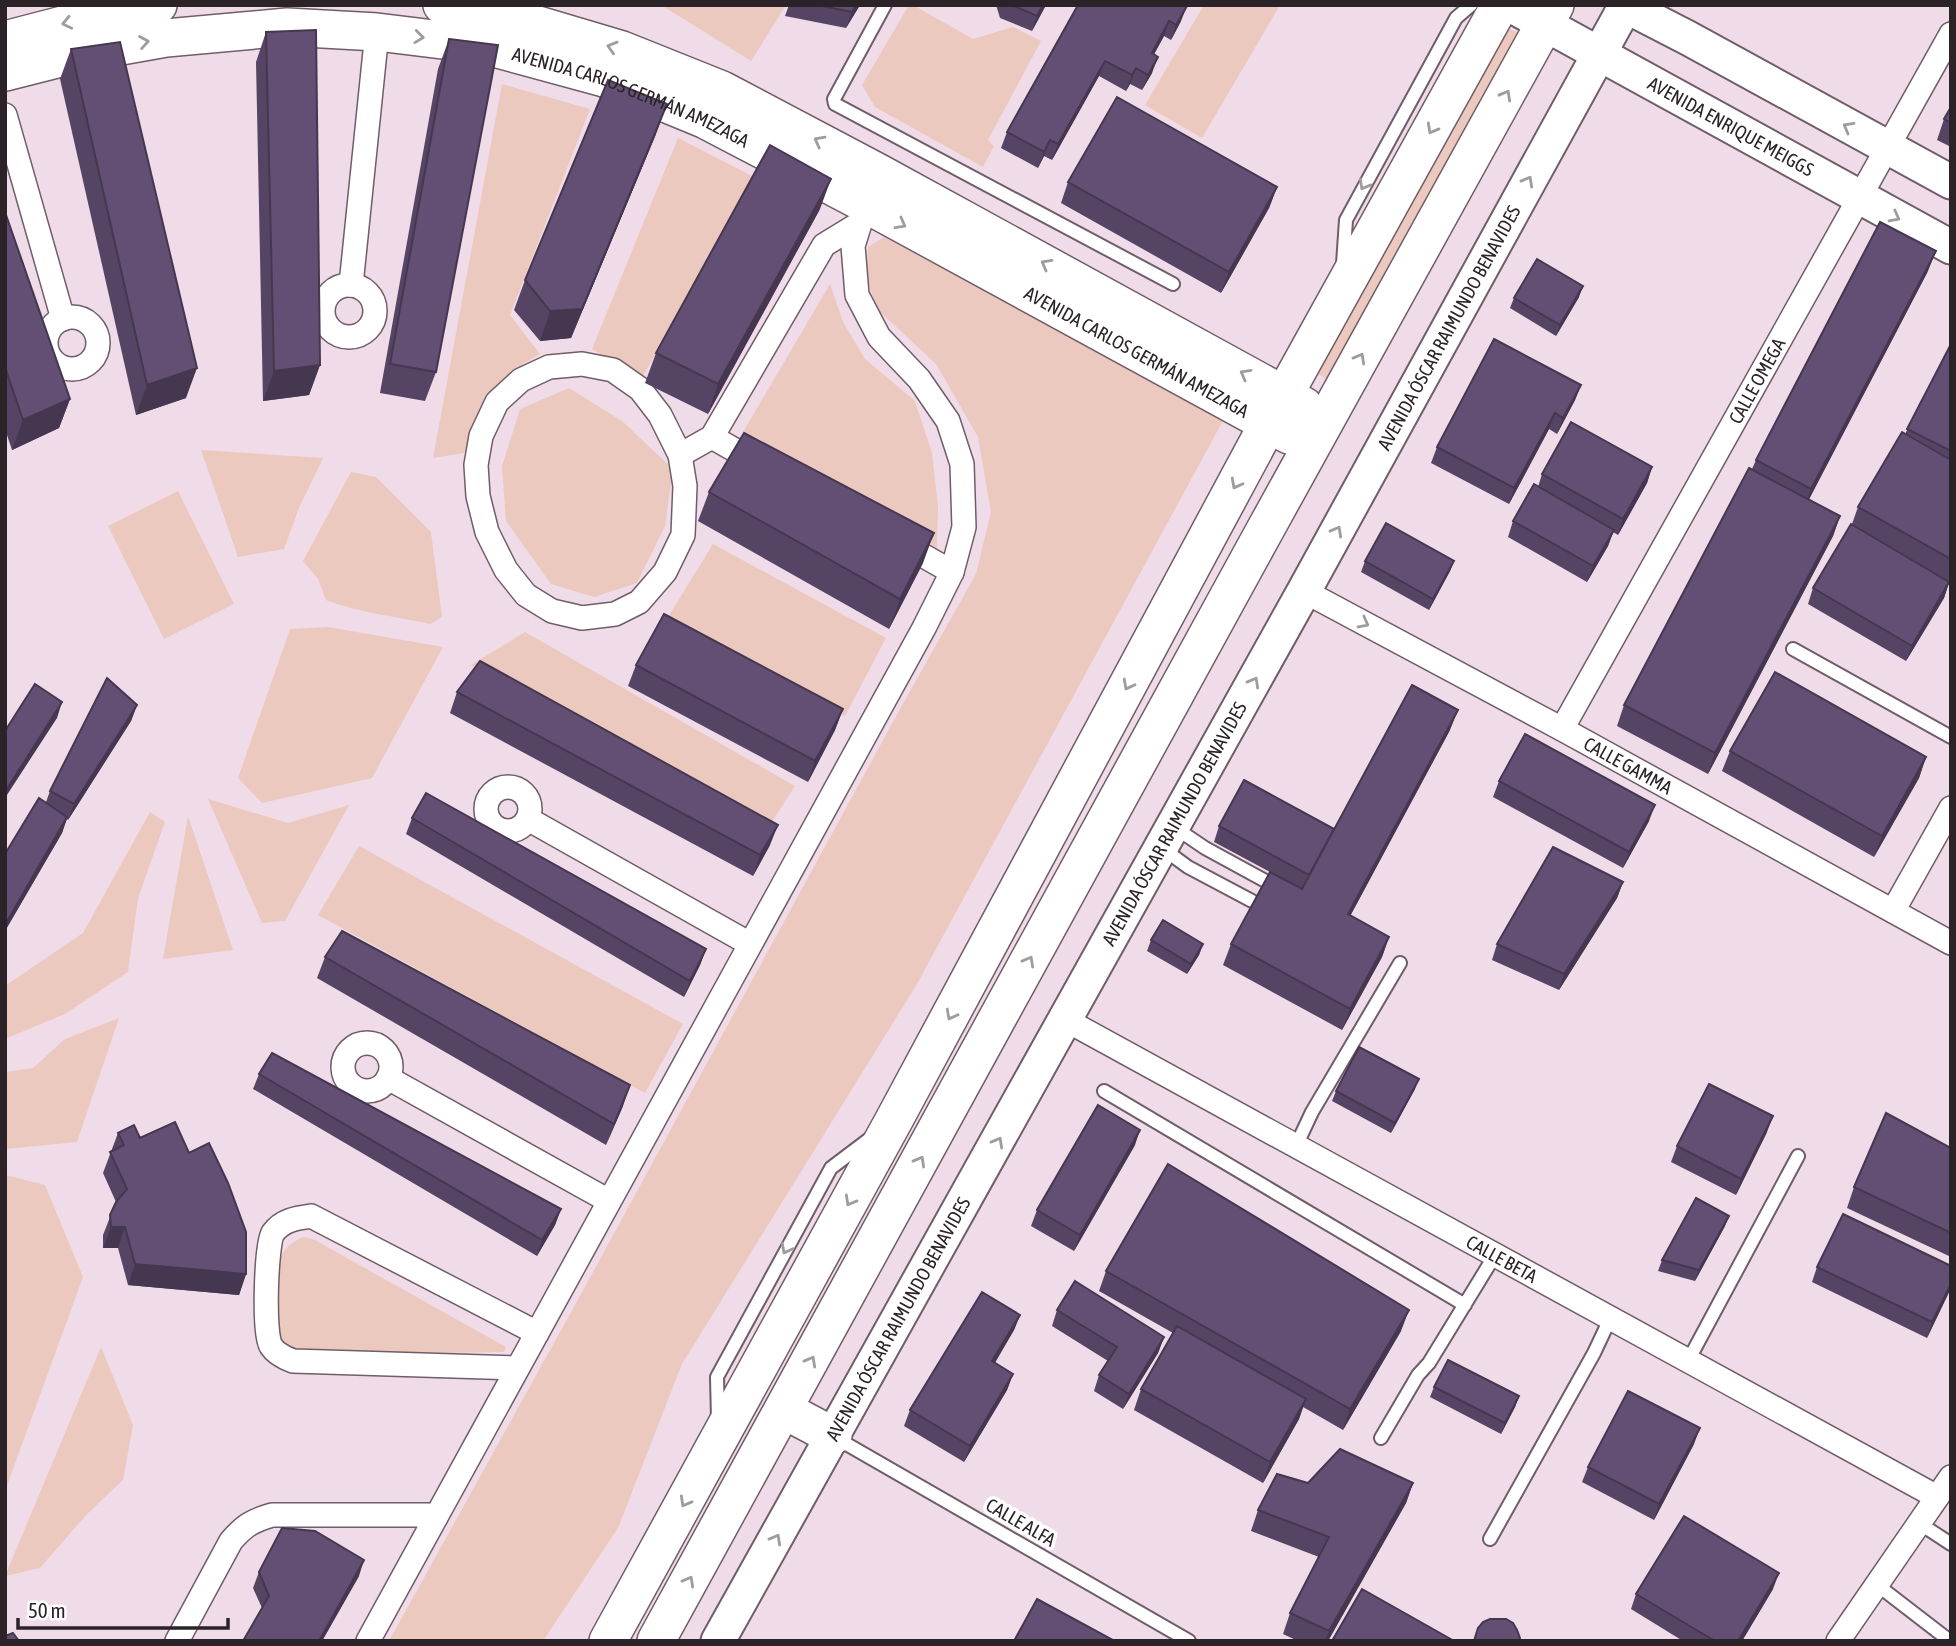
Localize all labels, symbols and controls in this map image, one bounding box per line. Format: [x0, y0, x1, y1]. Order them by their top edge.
one-way arrow [61, 15, 73, 29]
one-way arrow [413, 30, 425, 45]
one-way arrow [138, 35, 149, 50]
one-way arrow [606, 41, 619, 55]
street label: AVENIDA CARLOS GERMÁN AMEZAGA [510, 43, 754, 152]
street label: AVENIDA ENRIQUE MEIGGS [1644, 72, 1818, 181]
one-way arrow [1497, 89, 1511, 102]
one-way arrow [1842, 121, 1855, 135]
one-way arrow [1427, 122, 1440, 135]
one-way arrow [813, 135, 826, 149]
one-way arrow [1520, 176, 1533, 188]
one-way arrow [1359, 178, 1372, 191]
street label: AVENIDA ÓSCAR RAIMUNDO BENAVIDES [1373, 202, 1525, 454]
one-way arrow [1888, 209, 1900, 222]
one-way arrow [894, 216, 906, 229]
one-way arrow [1041, 259, 1053, 273]
street label: AVENIDA CARLOS GERMÁN AMEZAGA [1021, 282, 1253, 422]
street label: CALLE OMEGA [1724, 334, 1790, 427]
one-way arrow [1352, 353, 1365, 365]
one-way arrow [1240, 369, 1252, 382]
one-way arrow [1231, 477, 1244, 490]
one-way arrow [1329, 526, 1342, 538]
one-way arrow [1357, 615, 1370, 628]
one-way arrow [1246, 677, 1259, 689]
one-way arrow [1123, 678, 1137, 690]
street label: AVENIDA ÓSCAR RAIMUNDO BENAVIDES [1097, 698, 1251, 949]
street label: CALLE GAMMA [1580, 732, 1677, 799]
one-way arrow [1021, 956, 1034, 969]
one-way arrow [946, 1007, 959, 1020]
one-way arrow [990, 1136, 1003, 1149]
one-way arrow [912, 1156, 925, 1168]
street label: AVENIDA ÓSCAR RAIMUNDO BENAVIDES [821, 1193, 975, 1444]
one-way arrow [845, 1194, 858, 1207]
street label: CALLE BETA [1463, 1231, 1542, 1287]
one-way arrow [781, 1242, 795, 1255]
one-way arrow [803, 1355, 816, 1368]
street label: CALLE ALFA [982, 1493, 1060, 1551]
one-way arrow [680, 1495, 693, 1508]
one-way arrow [768, 1533, 781, 1546]
one-way arrow [681, 1576, 694, 1588]
scale bar [18, 1586, 228, 1630]
text: 50 m [28, 1598, 66, 1622]

